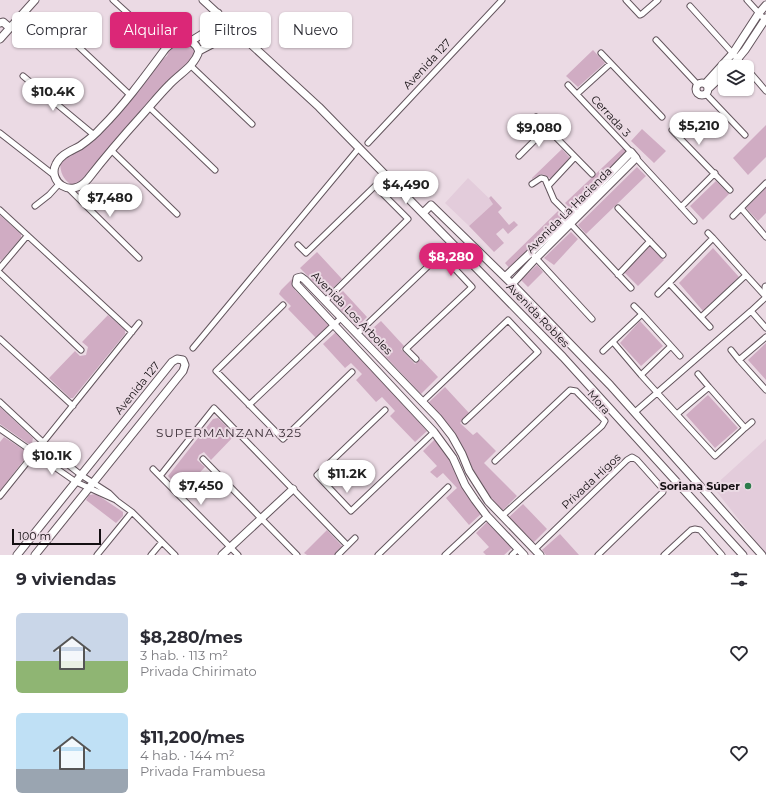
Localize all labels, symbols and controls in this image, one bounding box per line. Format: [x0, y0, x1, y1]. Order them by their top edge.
chip: Comprar [12, 12, 102, 48]
chip: Alquilar [110, 12, 192, 48]
chip: Filtros [200, 12, 271, 48]
chip: Nuevo [279, 12, 352, 48]
street label: Avenida 127 [400, 36, 454, 92]
map controls [718, 60, 754, 96]
button: layers [718, 60, 754, 96]
pin: $10.4K [20, 78, 86, 112]
text: $10.4K [31, 83, 75, 99]
street label: Cerrada 3 [588, 92, 634, 140]
pin: $5,210 [666, 112, 732, 146]
pin: $9,080 [506, 114, 572, 148]
text: $5,210 [678, 117, 720, 133]
text: $9,080 [516, 119, 562, 135]
street label: Avenida La Hacienda [523, 164, 615, 256]
pin: $4,490 [373, 171, 439, 205]
text: $4,490 [382, 176, 430, 192]
pin: $7,480 [77, 184, 143, 218]
text: $7,480 [87, 189, 133, 205]
pin: $8,280 [418, 243, 484, 277]
text: $8,280 [428, 248, 474, 264]
street label: Avenida Los Arboles [309, 268, 396, 358]
street label: Avenida Robles [504, 280, 573, 351]
street label: Avenida 127 [111, 359, 163, 417]
street label: Mora [585, 387, 613, 417]
district label: SUPERMANZANA 325 [156, 425, 302, 440]
pin: $10.1K [19, 442, 85, 476]
text: $10.1K [32, 447, 72, 463]
street label: Privada Higos [559, 450, 624, 512]
pin: $11.2K [314, 460, 380, 494]
text: $11.2K [327, 465, 367, 481]
pin: $7,450 [168, 472, 234, 506]
text: $7,450 [179, 477, 223, 493]
place label: Soriana Súper [660, 479, 740, 493]
marker: Soriana Súper [743, 481, 753, 491]
scale bar [12, 527, 101, 546]
text: 100 m [18, 529, 51, 543]
icon: filters [728, 568, 750, 590]
text: 9 viviendas [16, 569, 116, 589]
text: $8,280/mes [140, 627, 243, 647]
icon: home [48, 629, 96, 677]
icon: heart [728, 642, 750, 664]
text: 3 hab. · 113 m² [140, 647, 228, 663]
text: Privada Chirimato [140, 663, 257, 679]
text: $11,200/mes [140, 727, 245, 747]
icon: home [48, 729, 96, 777]
icon: heart [728, 742, 750, 764]
text: 4 hab. · 144 m² [140, 747, 235, 763]
text: Privada Frambuesa [140, 763, 266, 779]

